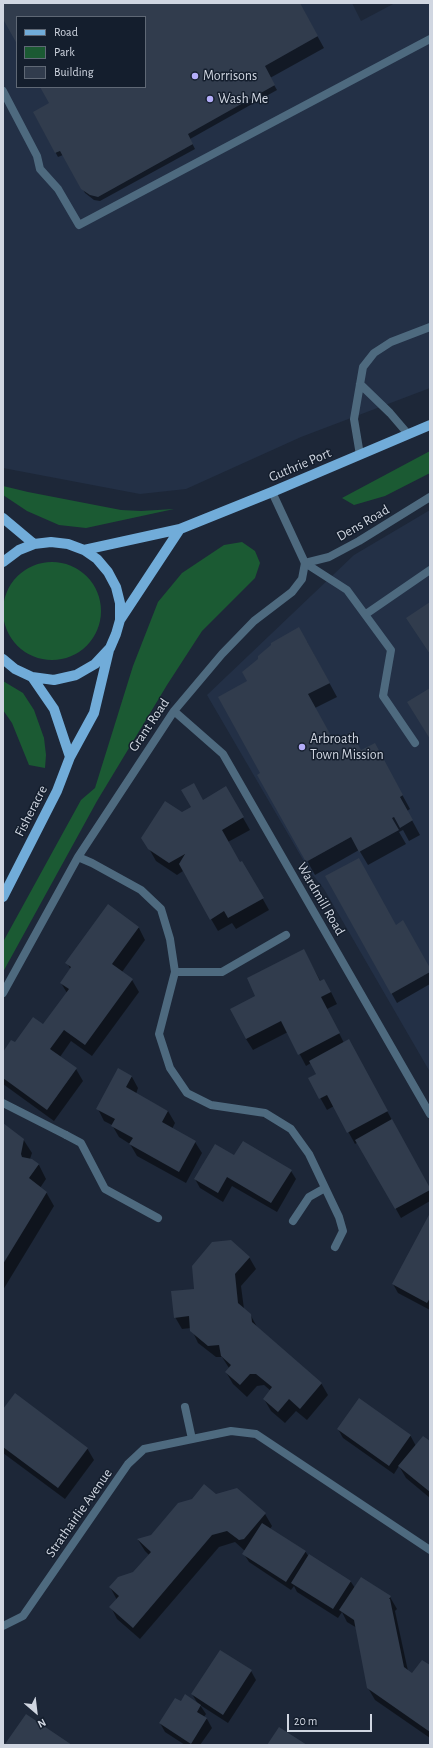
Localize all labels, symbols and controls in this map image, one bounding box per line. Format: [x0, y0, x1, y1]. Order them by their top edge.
legend [16, 16, 146, 88]
text: Road [54, 26, 78, 38]
text: Park [54, 46, 75, 58]
text: Building [54, 66, 94, 78]
place label: Morrisons [203, 68, 257, 84]
marker: Morrisons [190, 71, 200, 81]
place label: Wash Me [218, 91, 268, 107]
marker: Wash Me [205, 94, 215, 104]
street label: Guthrie Port [266, 444, 334, 486]
street label: Dens Road [334, 501, 392, 545]
street label: Grant Road [125, 695, 173, 755]
place label: Arbroath Town Mission [310, 731, 384, 764]
marker: Arbroath Town Mission [297, 742, 307, 752]
street label: Fisheracre [11, 782, 51, 840]
street label: Wardmill Road [293, 860, 349, 938]
street label: Strathairlie Avenue [42, 1465, 116, 1561]
north arrow [16, 1692, 56, 1732]
scale bar [289, 1706, 374, 1732]
text: 20 m [294, 1715, 317, 1727]
text: N [36, 1716, 48, 1730]

